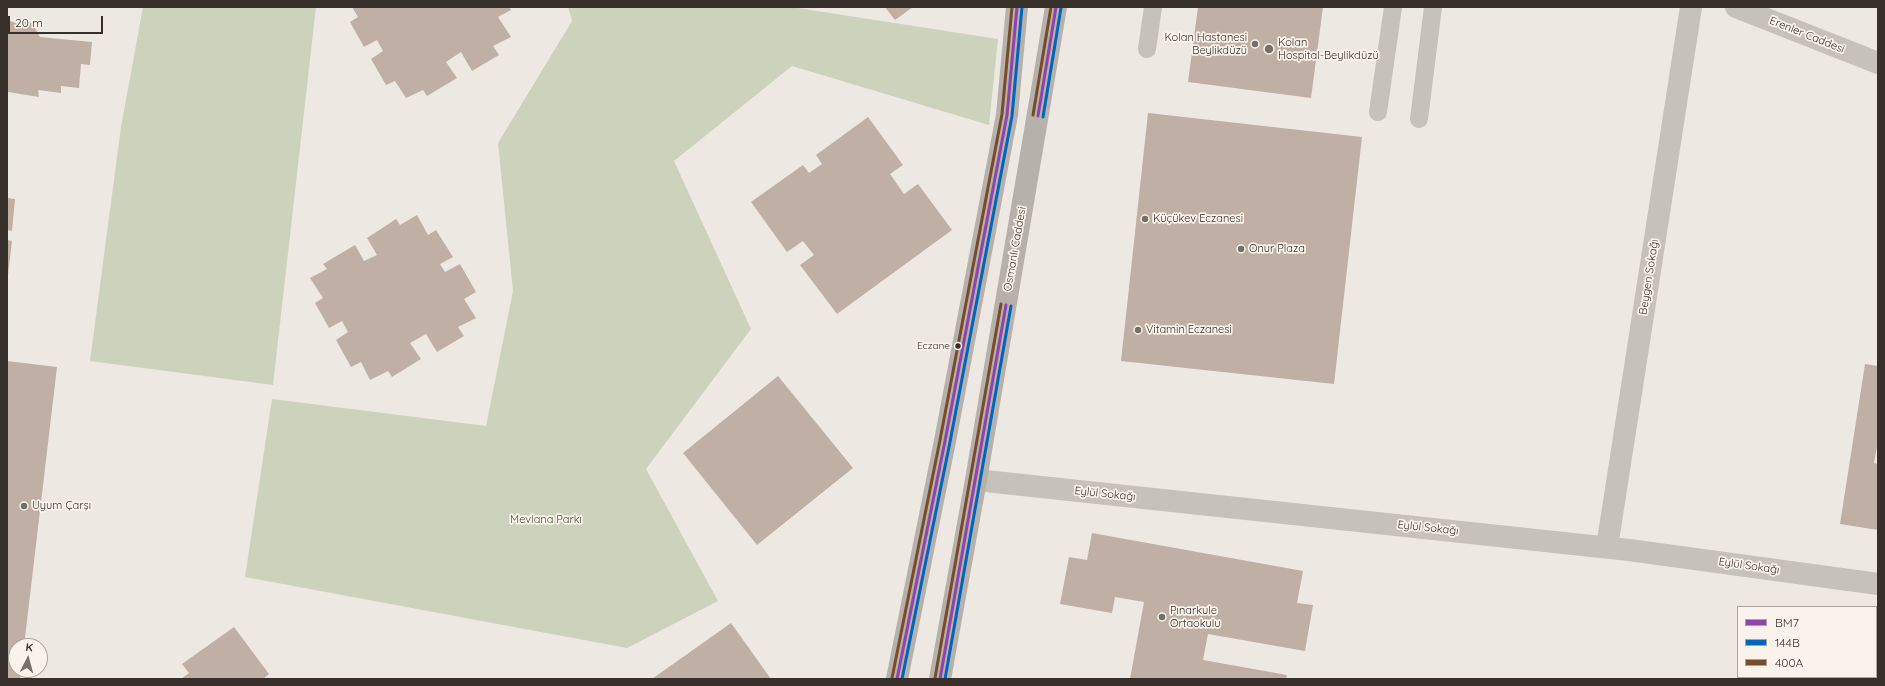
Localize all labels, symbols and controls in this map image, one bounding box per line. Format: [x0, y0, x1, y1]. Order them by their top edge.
scale bar [10, 8, 105, 34]
street label: Erenler Caddesi [1768, 14, 1846, 56]
text: 20 m [15, 15, 43, 30]
place label: Kolan Hastanesi Beylikdüzü [1164, 31, 1247, 57]
place label: Kolan Hospital-Beylikdüzü [1278, 36, 1379, 62]
marker: Kolan Hastanesi Beylikdüzü [1250, 39, 1260, 49]
marker: Kolan Hospital-Beylikdüzü [1263, 43, 1275, 55]
street label: Osmanlı Caddesi [1001, 206, 1029, 292]
place label: Küçükev Eczanesi [1153, 212, 1243, 226]
marker: Küçükev Eczanesi [1140, 214, 1150, 224]
street label: Beygen Sokağı [1637, 238, 1661, 316]
place label: Onur Plaza [1249, 242, 1305, 256]
marker: Onur Plaza [1236, 244, 1246, 254]
place label: Vitamin Eczanesi [1146, 323, 1232, 337]
marker: Vitamin Eczanesi [1133, 325, 1143, 335]
place label: Eczane [917, 340, 950, 352]
marker: Eczane [953, 341, 963, 351]
street label: Eylül Sokağı [1074, 484, 1136, 504]
place label: Uyum Çarşı [32, 499, 91, 513]
marker: Uyum Çarşı [19, 501, 29, 511]
park label: Mevlana Parkı [510, 513, 582, 527]
street label: Eylül Sokağı [1397, 518, 1459, 538]
street label: Eylül Sokağı [1718, 555, 1780, 577]
place label: Pınarkule Ortaokulu [1170, 604, 1221, 630]
legend [1737, 606, 1877, 678]
marker: Pınarkule Ortaokulu [1157, 612, 1167, 622]
text: BM7 [1775, 615, 1799, 630]
text: 144B [1775, 635, 1800, 650]
north arrow [8, 638, 48, 678]
text: K [25, 640, 33, 654]
text: 400A [1775, 655, 1803, 670]

